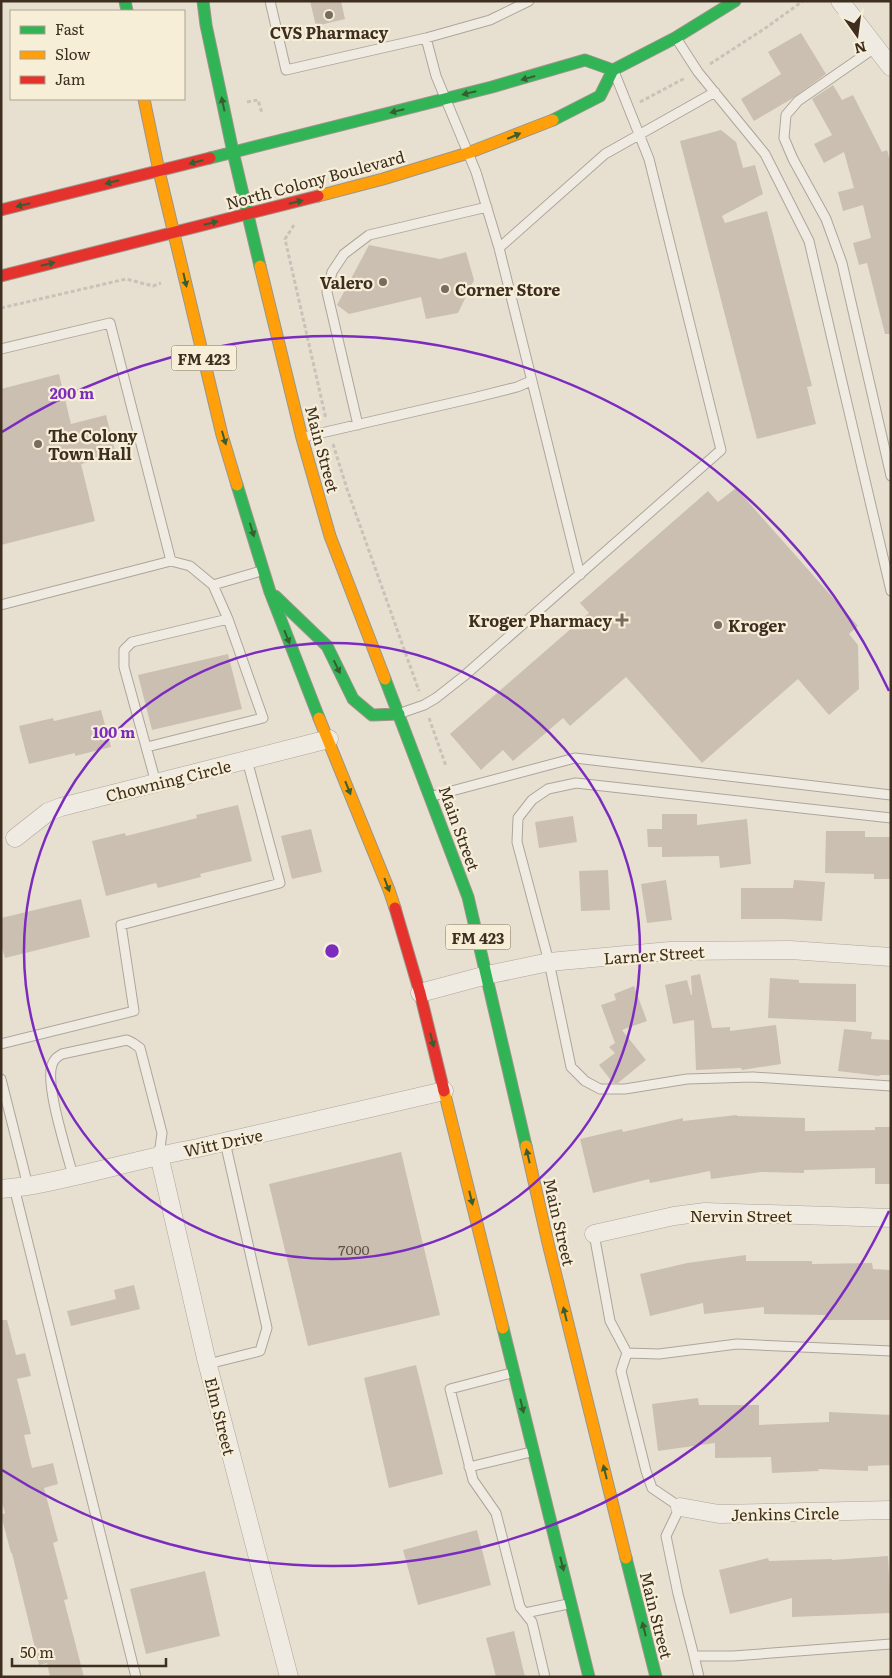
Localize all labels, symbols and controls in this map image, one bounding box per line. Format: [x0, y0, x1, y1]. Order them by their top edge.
marker: CVS Pharmacy [323, 9, 335, 21]
legend [10, 10, 185, 100]
north arrow [832, 10, 882, 60]
text: Fast [55, 17, 84, 40]
place label: CVS Pharmacy [270, 20, 389, 44]
text: N [852, 37, 869, 60]
text: Slow [55, 42, 90, 65]
text: Jam [55, 67, 86, 90]
one-way arrow [520, 74, 535, 82]
one-way arrow [461, 89, 476, 97]
one-way arrow [218, 96, 226, 112]
one-way arrow [390, 107, 405, 115]
one-way arrow [506, 131, 521, 139]
street label: North Colony Boulevard [223, 143, 407, 214]
one-way arrow [188, 158, 203, 166]
one-way arrow [104, 179, 119, 187]
one-way arrow [288, 198, 303, 206]
one-way arrow [15, 201, 30, 209]
one-way arrow [204, 219, 219, 227]
one-way arrow [41, 260, 56, 268]
place label: Valero [320, 270, 373, 294]
one-way arrow [181, 273, 189, 288]
marker: Valero [377, 276, 389, 288]
place label: Corner Store [455, 277, 560, 301]
marker: Corner Store [439, 283, 451, 295]
road number: FM 423 [172, 346, 236, 370]
text: 200 m [50, 381, 94, 404]
street label: Main Street [300, 403, 346, 496]
place label: The Colony Town Hall [48, 423, 138, 465]
one-way arrow [220, 431, 228, 446]
marker: The Colony Town Hall [32, 438, 44, 450]
one-way arrow [248, 522, 256, 537]
place label: Kroger Pharmacy [468, 608, 612, 632]
place label: Kroger [728, 613, 786, 637]
marker: Kroger Pharmacy [616, 614, 628, 626]
marker: Kroger [712, 619, 724, 631]
one-way arrow [284, 630, 291, 645]
one-way arrow [333, 660, 341, 674]
text: 100 m [93, 720, 135, 743]
street label: Chowning Circle [103, 753, 233, 807]
one-way arrow [345, 781, 353, 795]
street label: Main Street [433, 782, 487, 875]
one-way arrow [383, 878, 391, 893]
road number: FM 423 [446, 924, 510, 950]
street label: Larner Street [603, 938, 706, 970]
centre of rings [323, 942, 341, 960]
one-way arrow [428, 1033, 436, 1048]
street label: Witt Drive [181, 1122, 265, 1162]
one-way arrow [524, 1148, 532, 1163]
street label: Main Street [538, 1176, 582, 1269]
one-way arrow [467, 1190, 475, 1205]
street label: Nervin Street [690, 1203, 793, 1227]
house number: 7000 [338, 1239, 370, 1259]
one-way arrow [561, 1307, 569, 1322]
street label: Elm Street [200, 1374, 242, 1458]
one-way arrow [519, 1399, 527, 1414]
one-way arrow [600, 1464, 608, 1479]
street label: Jenkins Circle [731, 1500, 839, 1526]
one-way arrow [558, 1557, 566, 1572]
street label: Main Street [635, 1569, 680, 1662]
one-way arrow [640, 1622, 648, 1637]
scale bar [12, 1636, 166, 1668]
text: 50 m [20, 1640, 54, 1663]

